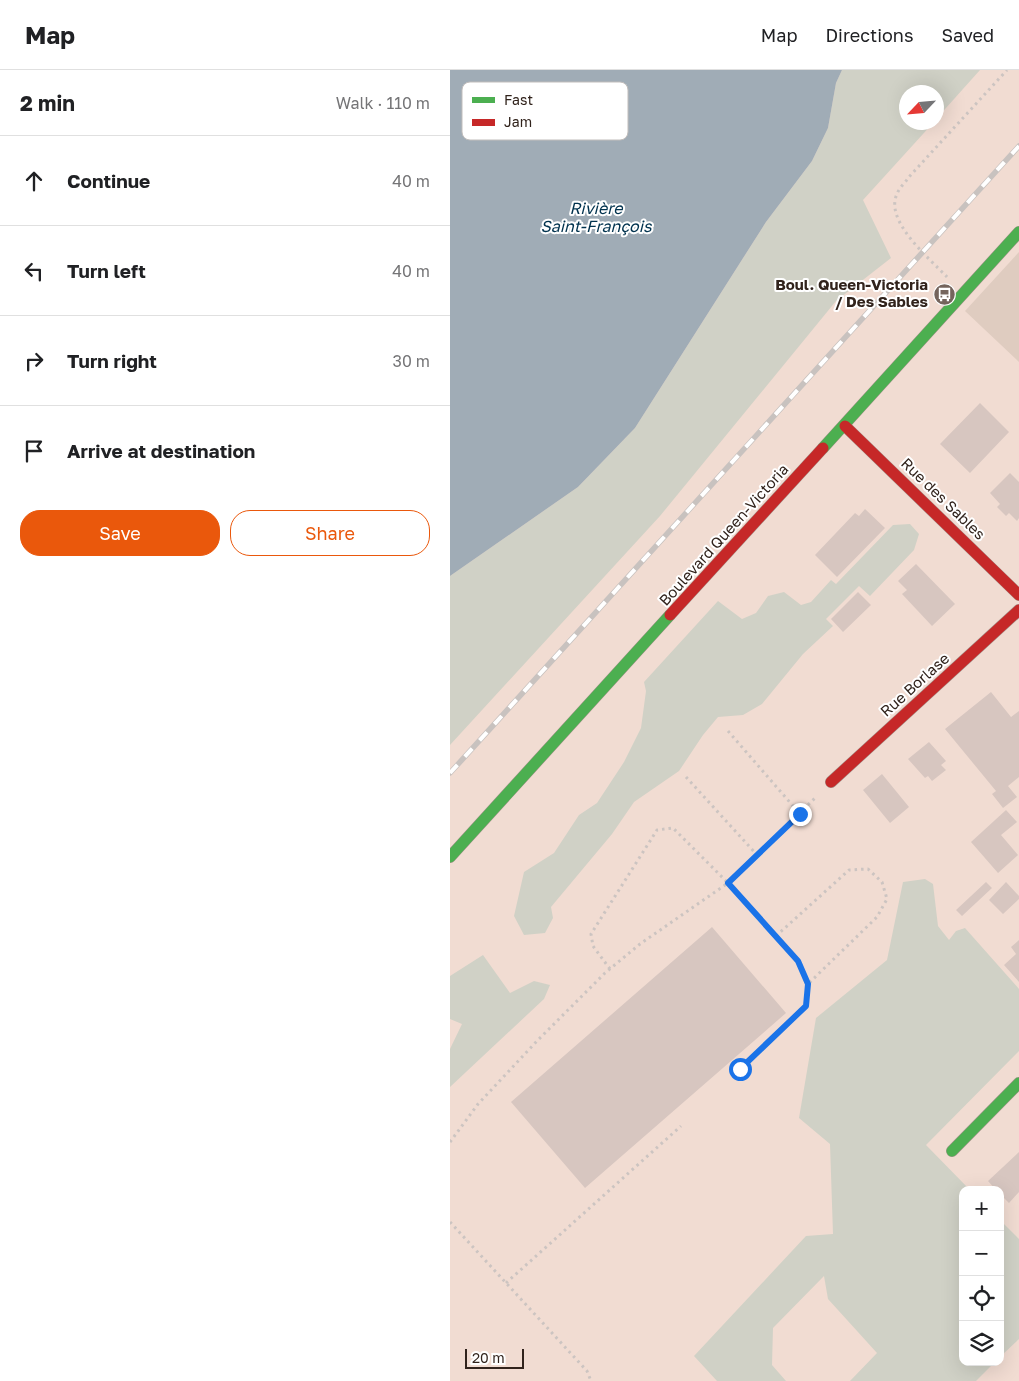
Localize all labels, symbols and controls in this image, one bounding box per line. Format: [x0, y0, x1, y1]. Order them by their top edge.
text: Map [25, 20, 75, 49]
text: Map [761, 24, 797, 46]
text: Directions [825, 24, 913, 46]
text: Saved [941, 24, 994, 46]
legend [462, 82, 628, 140]
north arrow [899, 85, 944, 130]
text: 2 min [20, 90, 75, 116]
text: Fast [504, 91, 533, 108]
text: Walk · 110 m [336, 93, 430, 113]
text: Jam [504, 113, 532, 130]
icon: ahead [20, 167, 48, 195]
text: Continue [67, 169, 150, 192]
text: 40 m [392, 171, 430, 191]
water label: Rivière Saint-François [541, 198, 653, 236]
icon: left [20, 257, 48, 285]
text: Turn left [67, 259, 146, 282]
text: 40 m [392, 261, 430, 281]
place label: Boul. Queen-Victoria / Des Sables [775, 275, 928, 310]
bus stop icon: Boul. Queen-Victoria / Des Sables [932, 282, 956, 306]
icon: right [20, 347, 48, 375]
text: Turn right [67, 349, 157, 372]
text: 30 m [393, 351, 430, 371]
icon: arrive [20, 437, 48, 465]
text: Arrive at destination [67, 439, 255, 462]
street label: Rue des Sables [898, 454, 989, 543]
street label: Boulevard Queen-Victoria [655, 460, 792, 609]
button: Save [20, 510, 220, 556]
button: Share [230, 510, 430, 556]
street label: Rue Borlase [876, 649, 953, 720]
route end [789, 803, 812, 826]
route start [729, 1058, 752, 1081]
map controls [959, 1186, 1004, 1366]
button: + [959, 1186, 1004, 1231]
button: − [959, 1231, 1004, 1276]
button: locate [959, 1276, 1004, 1321]
button: layers [959, 1321, 1004, 1366]
scale bar [465, 1346, 524, 1369]
text: 20 m [472, 1349, 505, 1366]

